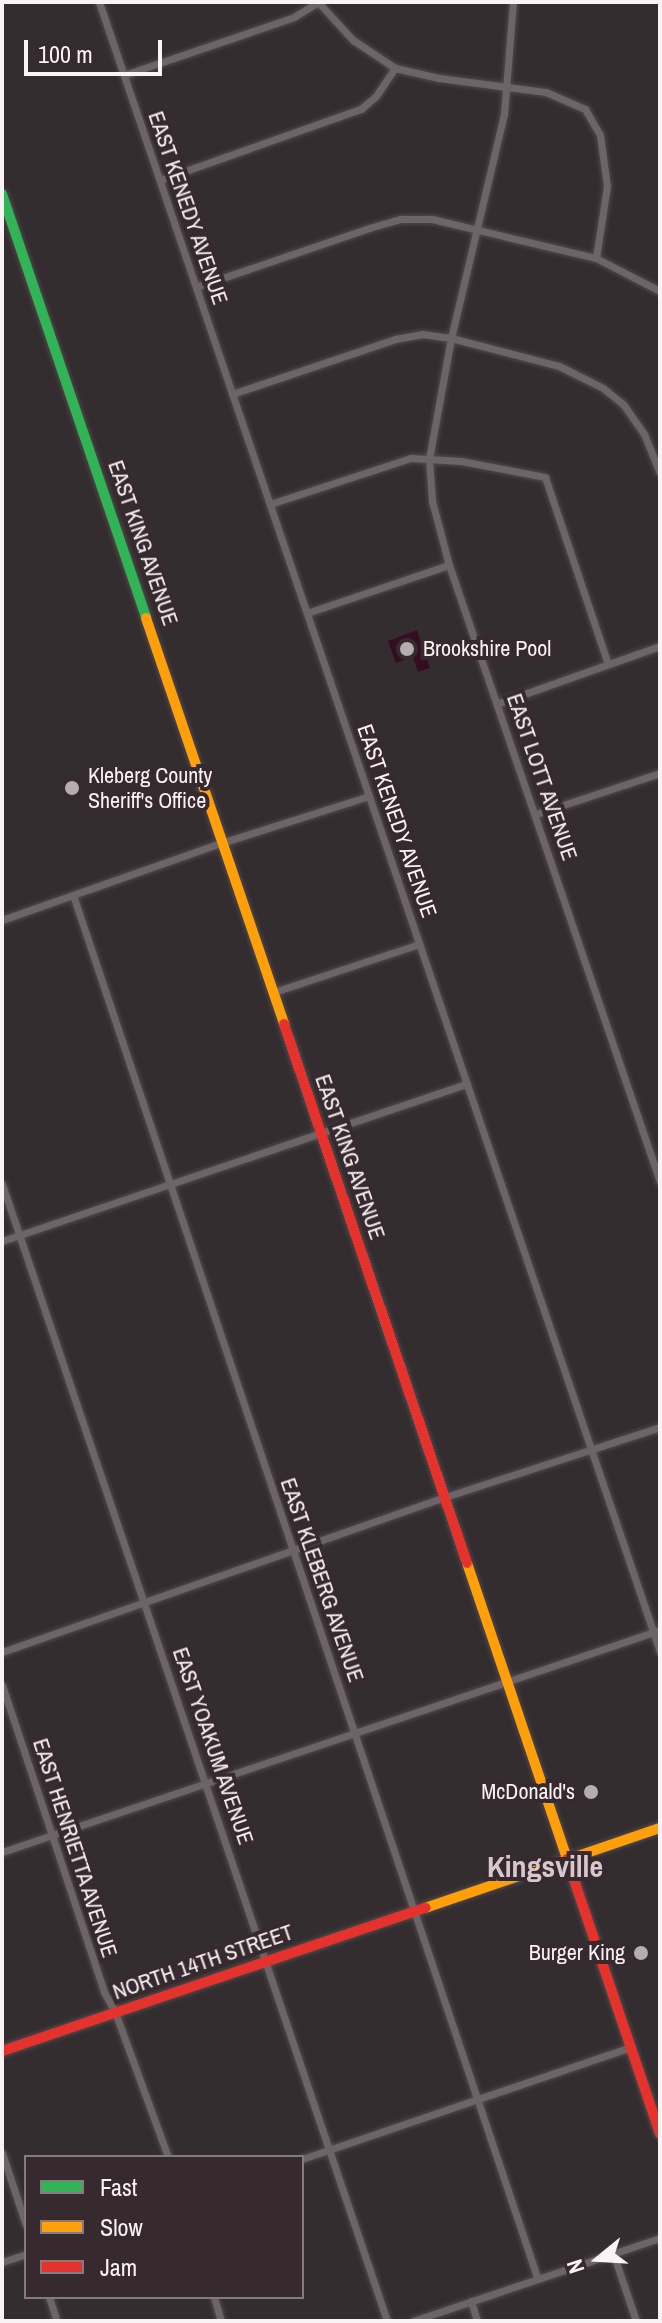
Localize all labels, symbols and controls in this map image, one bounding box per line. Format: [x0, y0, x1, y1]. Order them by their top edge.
scale bar [28, 24, 166, 74]
text: 100 m [38, 38, 93, 70]
street label: EAST KENEDY AVENUE [142, 107, 234, 309]
street label: EAST KING AVENUE [102, 456, 184, 630]
place label: Brookshire Pool [423, 636, 551, 662]
marker: Brookshire Pool [398, 640, 416, 658]
street label: EAST LOTT AVENUE [501, 689, 583, 865]
street label: EAST KENEDY AVENUE [351, 720, 443, 922]
place label: Kleberg County Sheriff's Office [88, 762, 212, 814]
marker: Kleberg County Sheriff's Office [63, 779, 81, 797]
street label: EAST KING AVENUE [309, 1070, 391, 1244]
street label: EAST KLEBERG AVENUE [274, 1474, 370, 1686]
street label: EAST YOAKUM AVENUE [167, 1643, 259, 1849]
street label: EAST HENRIETTA AVENUE [27, 1734, 123, 1962]
place label: McDonald's [481, 1779, 575, 1805]
marker: McDonald's [582, 1783, 600, 1801]
district label: Kingsville [487, 1848, 603, 1884]
street label: NORTH 14TH STREET [109, 1919, 297, 2005]
place label: Burger King [529, 1940, 625, 1966]
marker: Burger King [632, 1944, 650, 1962]
legend [24, 2155, 304, 2299]
text: Fast [100, 2171, 137, 2203]
text: Slow [100, 2211, 143, 2243]
north arrow [558, 2219, 638, 2299]
text: Jam [100, 2251, 137, 2283]
text: N [559, 2256, 591, 2277]

